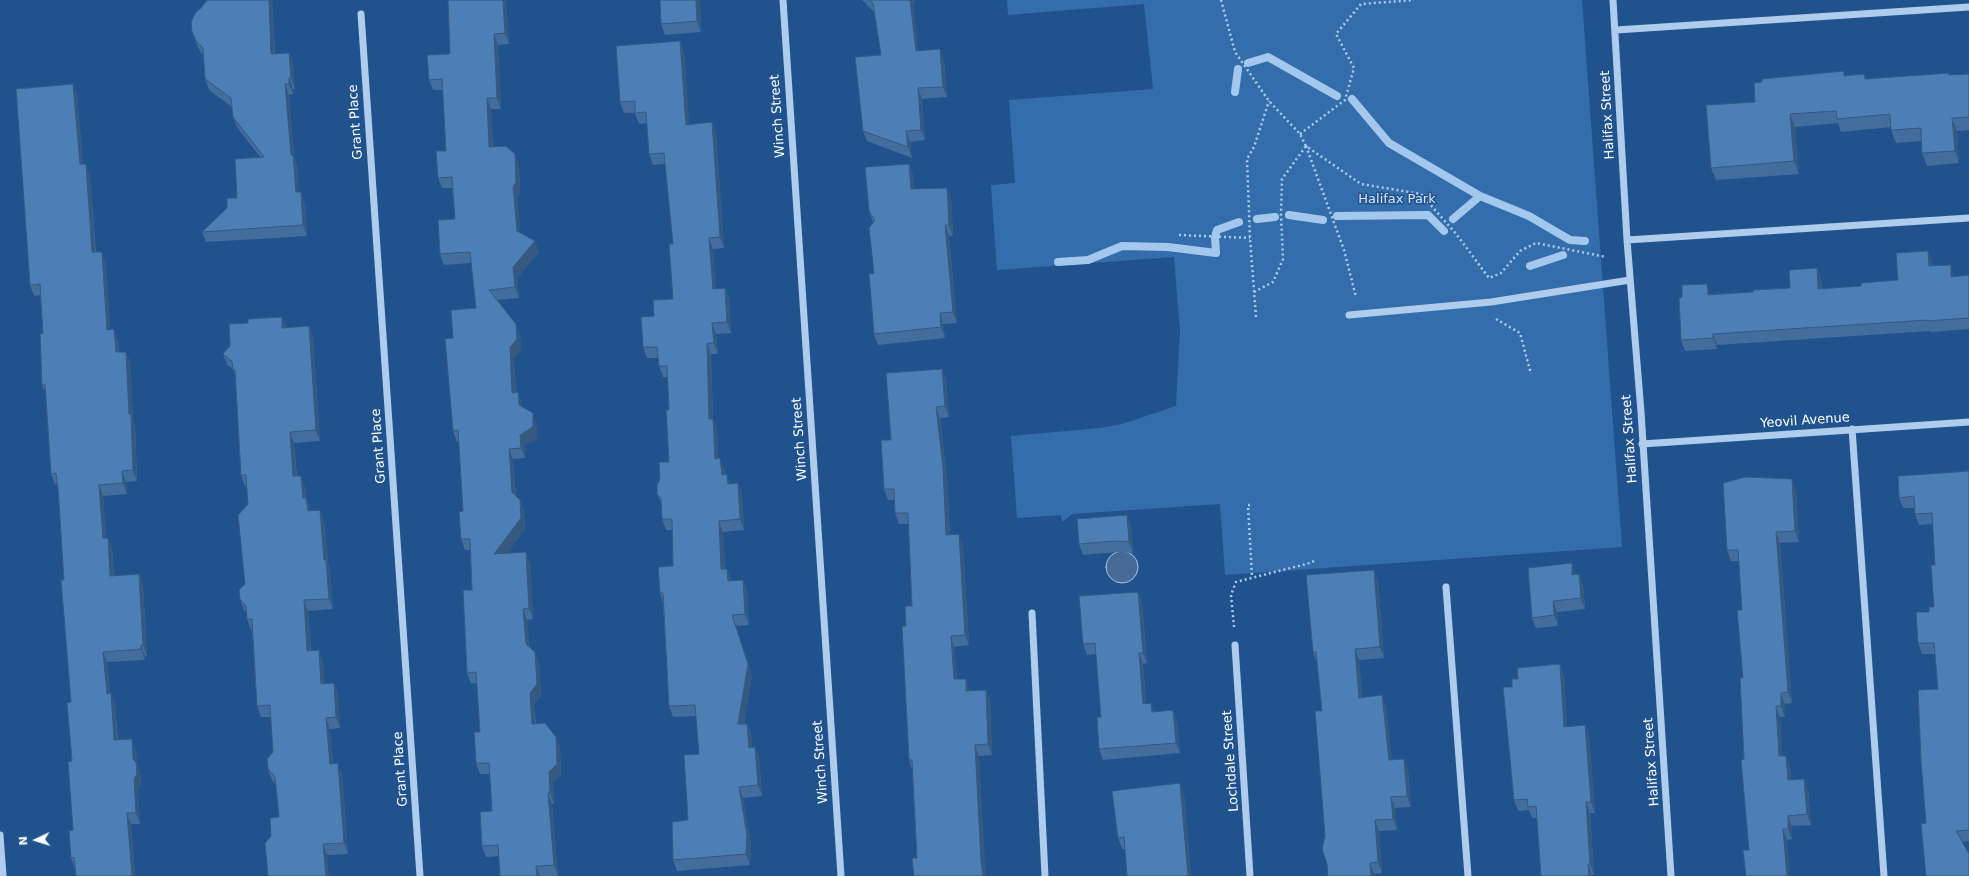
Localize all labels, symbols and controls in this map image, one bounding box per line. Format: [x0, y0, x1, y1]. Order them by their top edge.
street label: Halifax Street [1598, 70, 1618, 160]
street label: Winch Street [767, 74, 789, 158]
street label: Grant Place [346, 84, 366, 160]
park label: Halifax Park [1358, 192, 1436, 208]
street label: Halifax Street [1619, 394, 1641, 484]
street label: Winch Street [789, 397, 811, 481]
street label: Grant Place [369, 408, 389, 484]
street label: Yeovil Avenue [1760, 410, 1850, 432]
street label: Lochdale Street [1220, 710, 1242, 812]
street label: Halifax Street [1641, 717, 1663, 807]
street label: Winch Street [810, 720, 832, 804]
street label: Grant Place [391, 731, 411, 807]
north arrow [16, 820, 56, 860]
text: N [17, 836, 30, 846]

